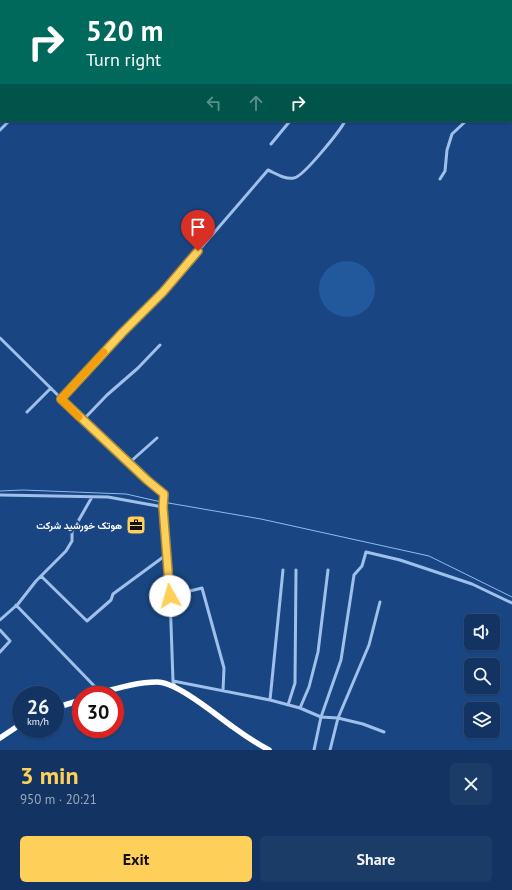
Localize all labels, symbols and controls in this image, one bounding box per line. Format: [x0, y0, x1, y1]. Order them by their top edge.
text: 520 m [86, 12, 163, 49]
icon: right [20, 16, 72, 68]
text: Turn right [86, 48, 161, 71]
icon: left [203, 92, 225, 114]
icon: ahead [245, 92, 267, 114]
icon: right [287, 92, 309, 114]
pin [181, 210, 215, 251]
icon: arrive [187, 216, 209, 238]
office icon: هوتک خورشید شرکت [125, 514, 147, 536]
place label: هوتک خورشید شرکت [36, 519, 122, 532]
position arrow [149, 575, 191, 617]
map controls [464, 614, 500, 738]
button: sound [464, 614, 500, 650]
button: search [464, 658, 500, 694]
speed limit sign: 30 [72, 686, 124, 738]
text: 26 [27, 694, 49, 720]
button: layers [464, 702, 500, 738]
text: km/h [27, 715, 49, 728]
text: 3 min [20, 760, 79, 791]
button: close [450, 763, 492, 805]
text: 950 m · 20:21 [20, 791, 97, 808]
button: Exit [20, 836, 252, 882]
button: Share [260, 836, 492, 882]

